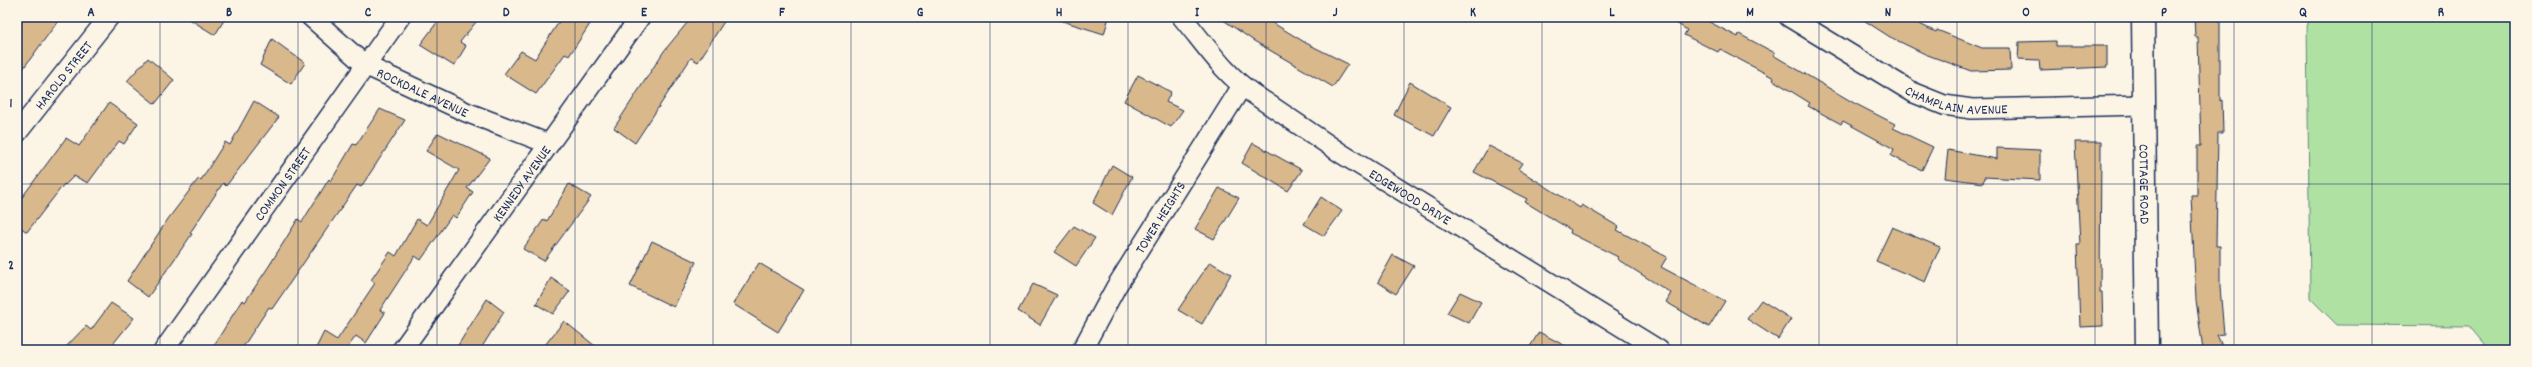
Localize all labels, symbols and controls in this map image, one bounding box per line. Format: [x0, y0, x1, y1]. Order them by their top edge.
text: A [87, 4, 95, 23]
text: B [226, 4, 232, 23]
text: C [365, 4, 372, 23]
text: D [503, 4, 510, 23]
text: E [641, 4, 648, 23]
text: F [779, 4, 785, 23]
text: G [917, 4, 924, 23]
text: H [1056, 4, 1063, 23]
text: I [1195, 4, 1200, 23]
text: J [1333, 4, 1338, 23]
text: K [1470, 4, 1476, 23]
text: L [1609, 4, 1615, 23]
text: M [1746, 4, 1754, 23]
text: N [1885, 4, 1891, 23]
text: O [2022, 4, 2030, 23]
text: P [2161, 4, 2167, 23]
text: Q [2299, 4, 2307, 23]
text: R [2438, 4, 2444, 23]
street label: HAROLD STREET [31, 37, 98, 115]
street label: ROCKDALE AVENUE [373, 64, 472, 124]
street label: CHAMPLAIN AVENUE [1900, 82, 2009, 121]
text: 1 [10, 95, 13, 114]
street label: KENNEDY AVENUE [489, 142, 557, 227]
street label: COMMON STREET [250, 143, 317, 226]
street label: COTTAGE ROAD [2133, 144, 2153, 224]
street label: EDGEWOOD DRIVE [1365, 165, 1455, 231]
street label: TOWER HEIGHTS [1131, 178, 1192, 258]
text: 2 [8, 257, 14, 276]

